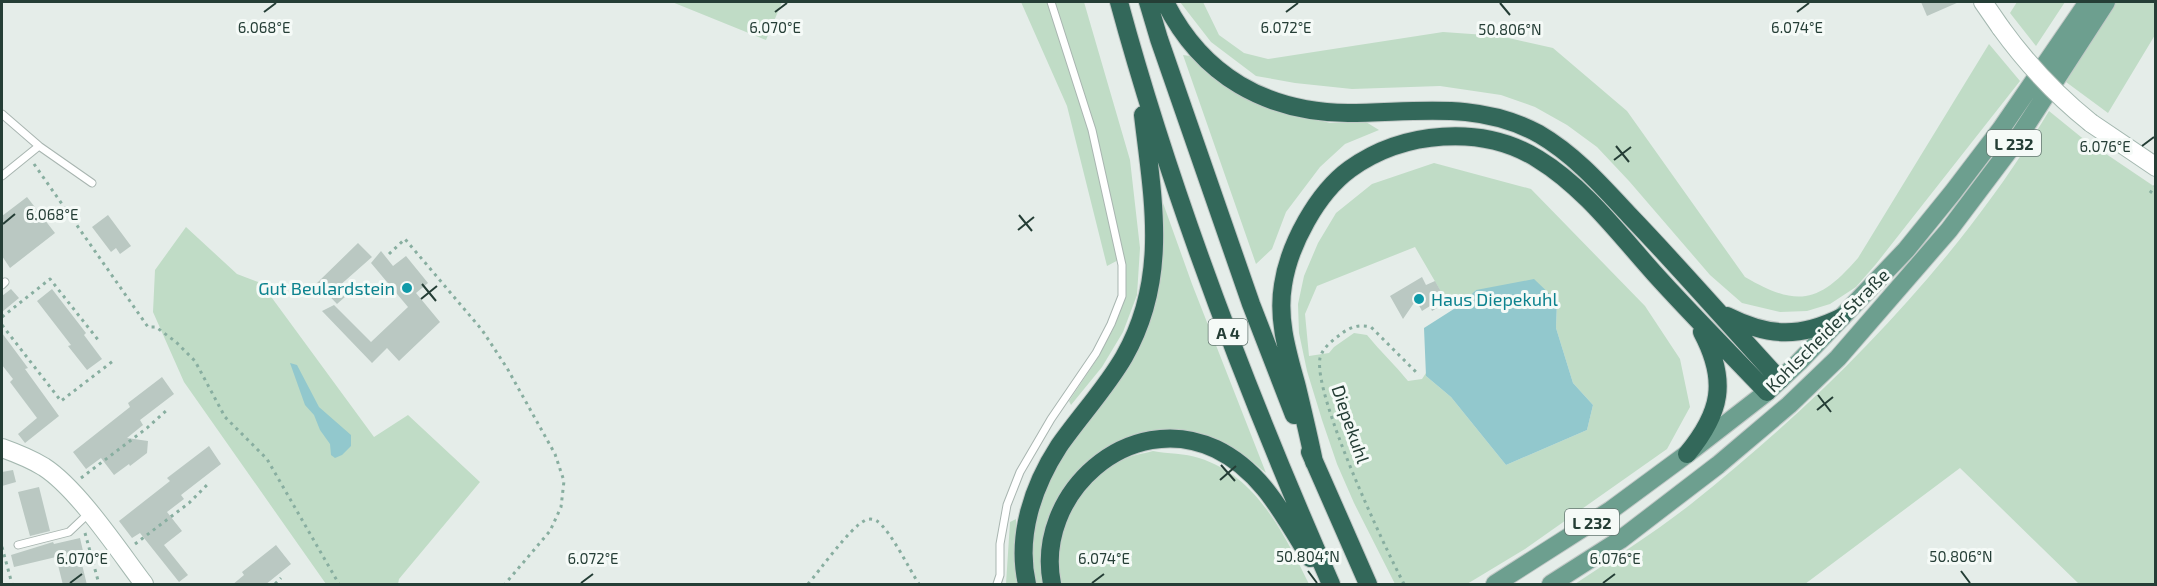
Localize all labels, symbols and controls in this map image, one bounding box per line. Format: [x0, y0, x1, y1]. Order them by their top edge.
text: 6.068°E [238, 18, 290, 36]
text: 6.070°E [749, 18, 801, 36]
text: 6.072°E [1260, 18, 1312, 36]
text: 6.074°E [1771, 18, 1823, 36]
text: 50.806°N [1478, 20, 1542, 38]
road number: L 232 [1987, 130, 2041, 156]
text: 6.076°E [2079, 137, 2131, 155]
text: 6.068°E [26, 205, 78, 223]
street label: Kohlscheider Straße [1761, 264, 1893, 396]
place label: Gut Beulardstein [258, 277, 395, 299]
marker: Gut Beulardstein [400, 281, 414, 295]
place label: Haus Diepekuhl [1431, 288, 1558, 310]
marker: Haus Diepekuhl [1412, 292, 1426, 306]
road number: A 4 [1208, 319, 1248, 345]
street label: Diepekuhl [1327, 382, 1375, 467]
road number: L 232 [1565, 509, 1619, 535]
text: 50.804°N [1276, 547, 1340, 565]
text: 50.806°N [1929, 547, 1993, 565]
text: 6.070°E [56, 549, 108, 567]
text: 6.072°E [567, 549, 619, 567]
text: 6.074°E [1078, 549, 1130, 567]
text: 6.076°E [1589, 549, 1641, 567]

